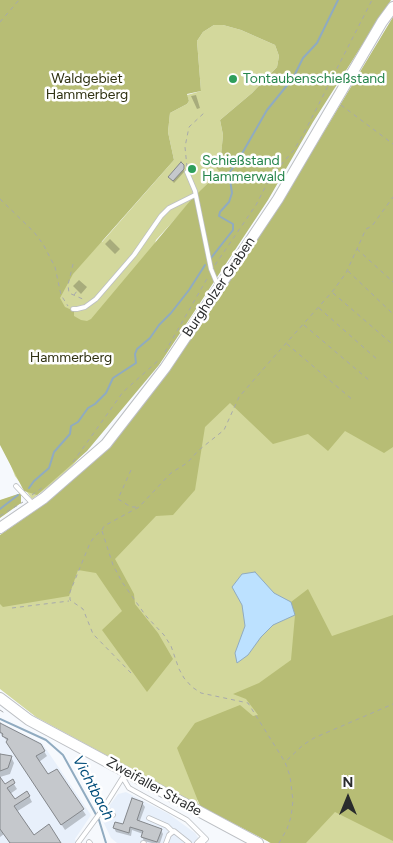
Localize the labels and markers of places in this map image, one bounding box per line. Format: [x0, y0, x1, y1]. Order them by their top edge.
place label: Tontaubenschießstand [243, 71, 385, 87]
marker: Tontaubenschießstand [227, 73, 239, 85]
place label: Schießstand Hammerwald [202, 153, 285, 186]
marker: Schießstand Hammerwald [186, 163, 198, 175]

